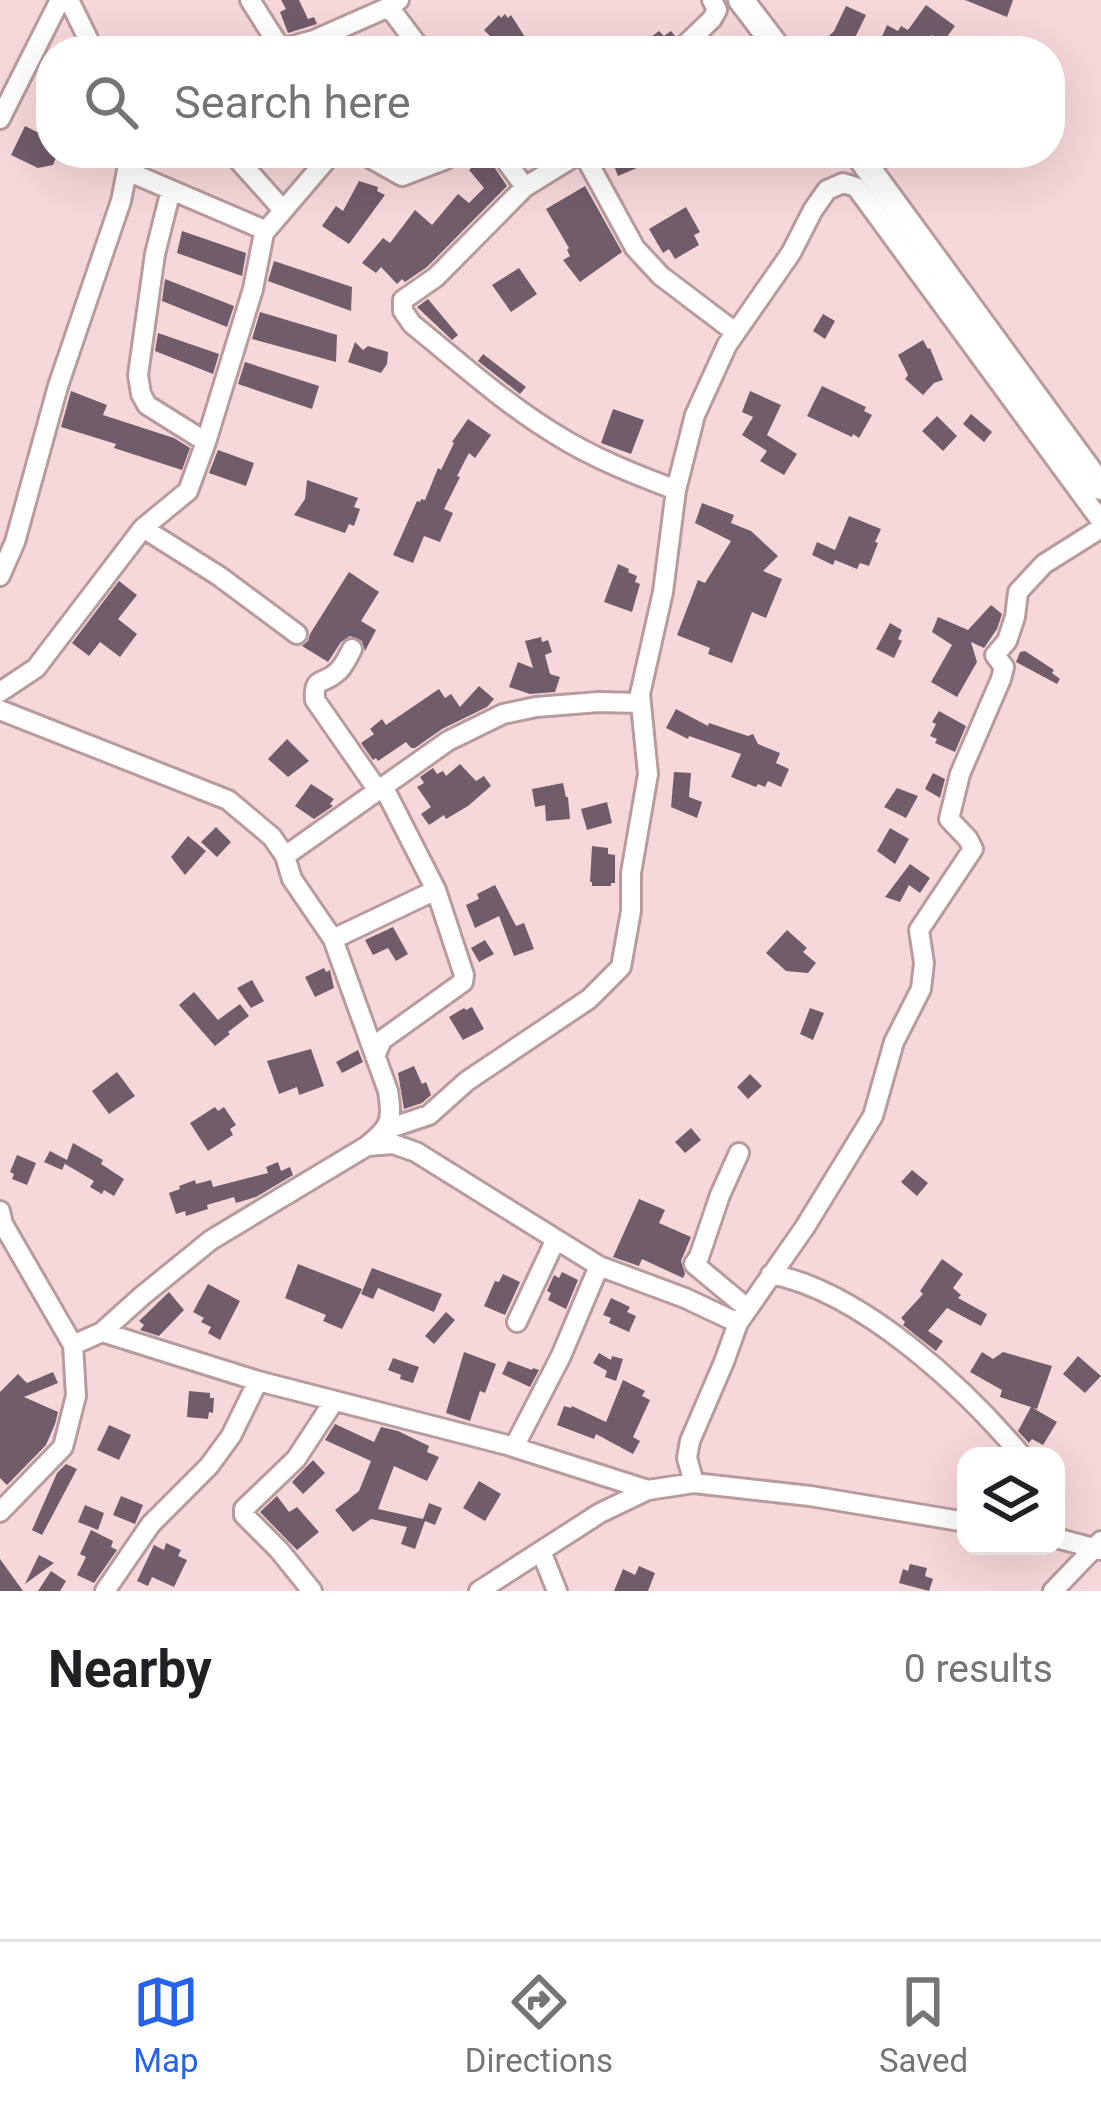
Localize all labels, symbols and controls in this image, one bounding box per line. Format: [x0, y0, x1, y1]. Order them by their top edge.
search box [36, 36, 1065, 168]
icon: search [78, 69, 144, 135]
text: Search here [174, 76, 411, 129]
map controls [957, 1447, 1065, 1555]
button: layers [957, 1447, 1065, 1555]
text: Nearby [48, 1640, 212, 1699]
text: 0 results [904, 1646, 1053, 1692]
tab: Map [133, 1969, 199, 2080]
tab: Directions [465, 1969, 613, 2080]
tab: Saved [879, 1969, 968, 2080]

